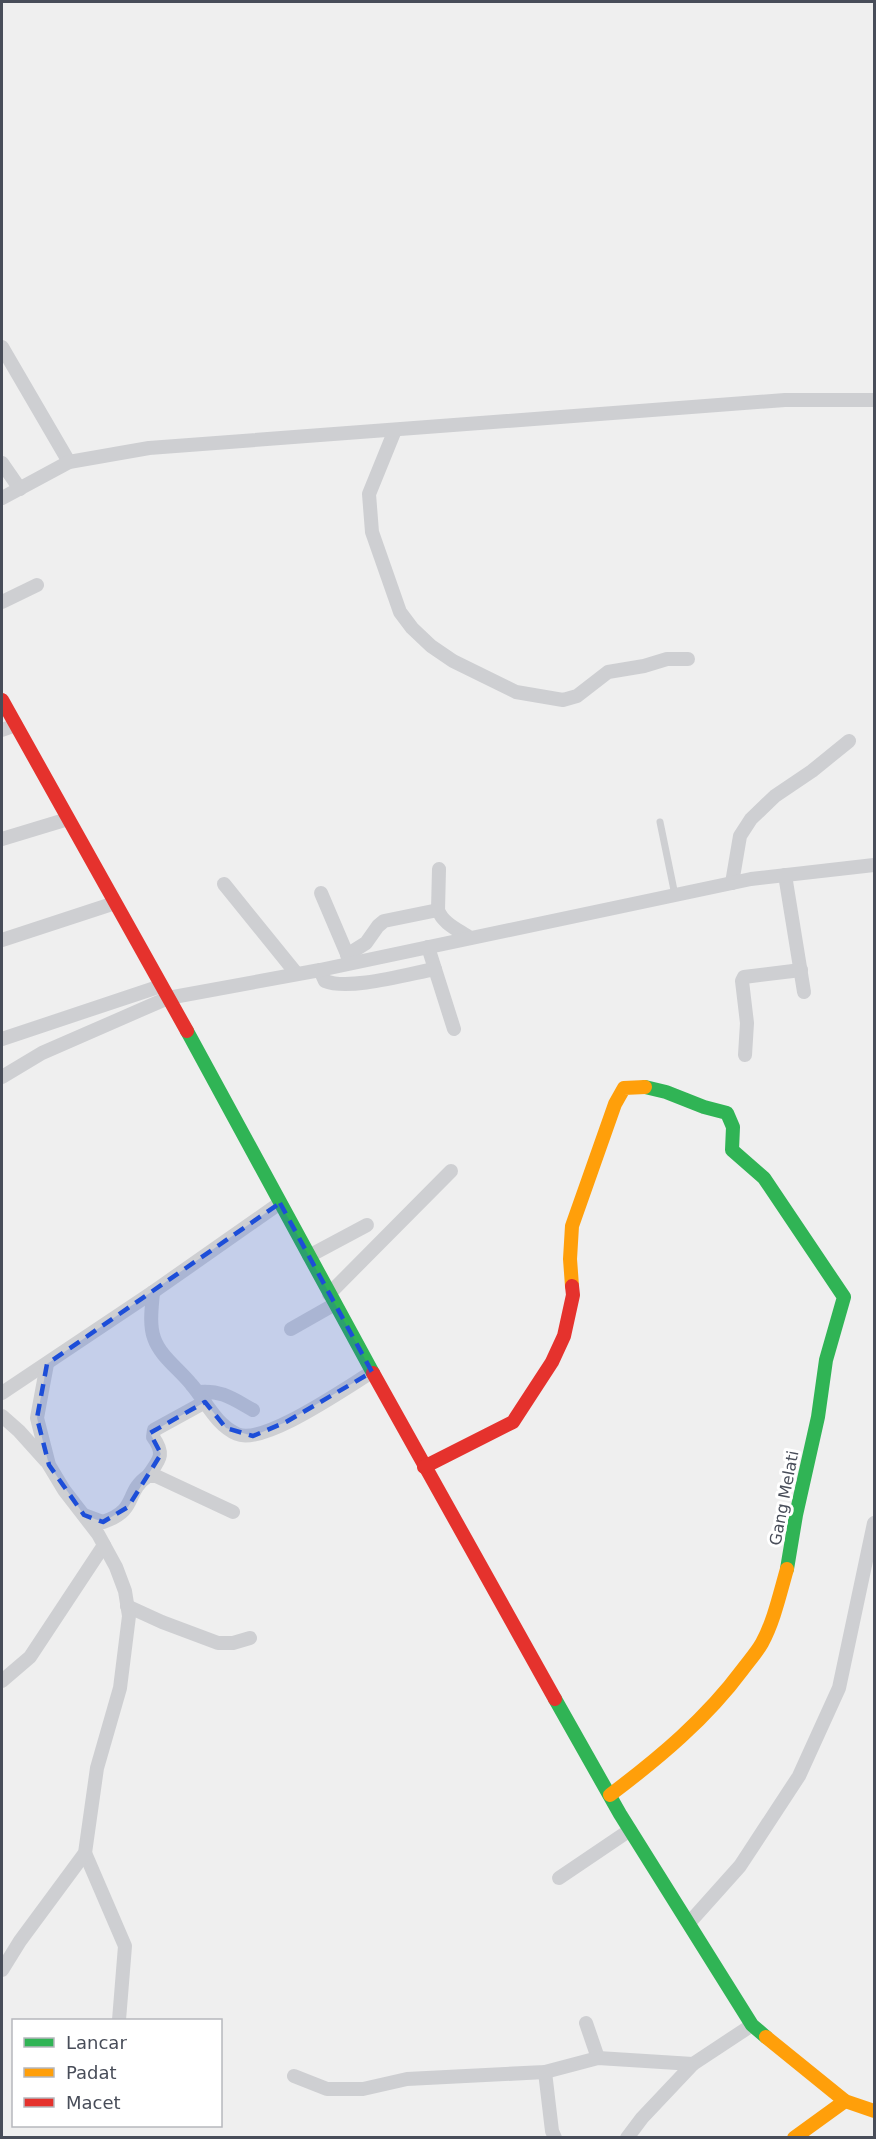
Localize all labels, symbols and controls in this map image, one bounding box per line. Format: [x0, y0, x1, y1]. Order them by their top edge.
street label: Gang Melati [765, 1449, 803, 1547]
legend [12, 2019, 222, 2127]
text: Lancar [66, 2032, 127, 2053]
text: Padat [66, 2062, 117, 2083]
text: Macet [66, 2092, 121, 2113]

